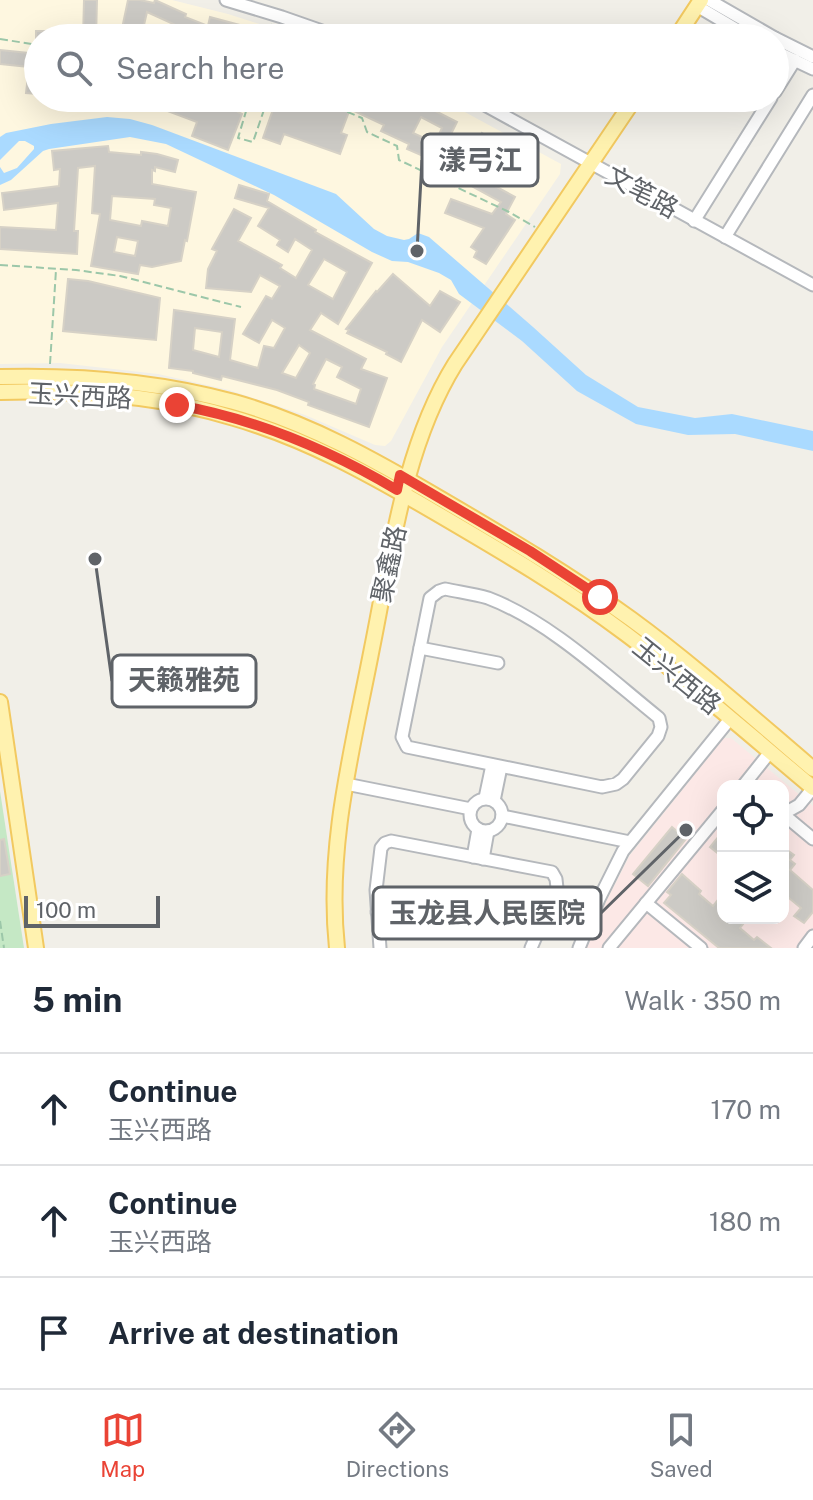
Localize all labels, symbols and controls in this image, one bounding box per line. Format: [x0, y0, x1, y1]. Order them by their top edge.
search box [24, 24, 789, 112]
icon: search [52, 46, 96, 90]
text: Search here [116, 50, 284, 86]
callout: 漾弓江 [422, 134, 538, 186]
text: 漾弓江 [438, 143, 522, 176]
street label: 文笔路 [601, 159, 684, 224]
street label: 玉兴西路 [27, 377, 133, 414]
route end [159, 387, 195, 423]
street label: 聚鑫路 [365, 523, 412, 605]
route start [582, 579, 618, 615]
street label: 玉兴西路 [627, 631, 727, 720]
callout: 天籁雅苑 [112, 655, 256, 707]
text: 天籁雅苑 [128, 663, 240, 696]
map controls [717, 780, 789, 924]
button: locate [717, 780, 789, 852]
button: layers [717, 852, 789, 924]
callout: 玉龙县人民医院 [373, 887, 601, 939]
scale bar [24, 892, 160, 928]
text: 玉龙县人民医院 [389, 896, 585, 929]
text: 100 m [36, 897, 96, 923]
text: 5 min [32, 980, 122, 1020]
text: Walk · 350 m [624, 985, 781, 1016]
text: Continue [108, 1073, 238, 1109]
icon: ahead [32, 1087, 76, 1131]
text: 170 m [711, 1094, 781, 1125]
text: 玉兴西路 [108, 1114, 212, 1145]
text: Continue [108, 1185, 238, 1221]
icon: ahead [32, 1199, 76, 1243]
text: 180 m [709, 1206, 781, 1237]
text: 玉兴西路 [108, 1226, 212, 1257]
icon: arrive [32, 1311, 76, 1355]
text: Arrive at destination [108, 1315, 399, 1351]
tab: Map [100, 1408, 145, 1482]
tab: Directions [346, 1408, 449, 1482]
tab: Saved [650, 1408, 713, 1482]

